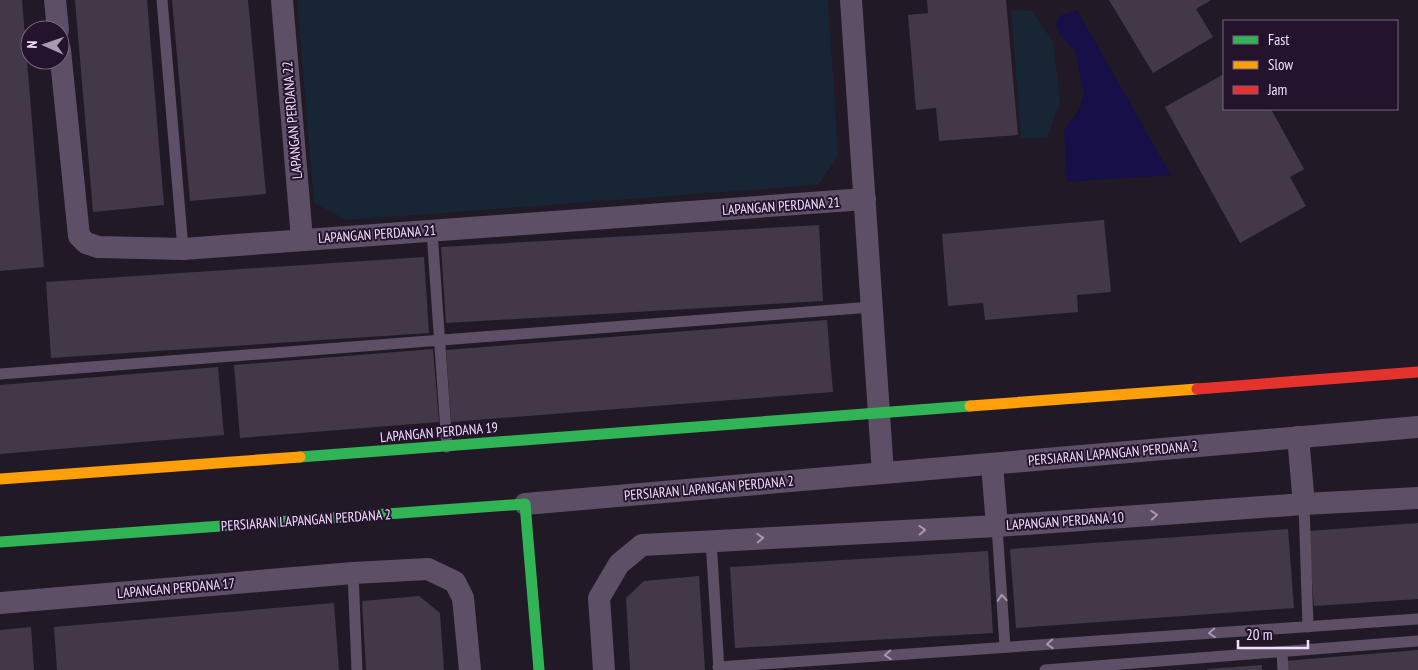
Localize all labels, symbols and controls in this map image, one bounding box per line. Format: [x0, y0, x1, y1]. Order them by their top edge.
north arrow [20, 20, 70, 70]
legend [1223, 20, 1398, 110]
text: Fast [1268, 30, 1289, 49]
text: N [23, 40, 41, 49]
text: Slow [1268, 55, 1293, 74]
street label: LAPANGAN PERDANA 22 [278, 60, 306, 180]
text: Jam [1267, 80, 1287, 99]
street label: LAPANGAN PERDANA 21 [721, 193, 841, 219]
street label: LAPANGAN PERDANA 21 [317, 221, 437, 247]
street label: LAPANGAN PERDANA 19 [379, 418, 499, 446]
street label: PERSIARAN LAPANGAN PERDANA 2 [1027, 437, 1199, 469]
street label: PERSIARAN LAPANGAN PERDANA 2 [623, 472, 795, 504]
street label: PERSIARAN LAPANGAN PERDANA 2 [220, 505, 392, 535]
street label: LAPANGAN PERDANA 10 [1005, 508, 1125, 534]
one-way arrow [1151, 509, 1159, 520]
one-way arrow [919, 525, 927, 536]
one-way arrow [756, 533, 764, 544]
street label: LAPANGAN PERDANA 17 [116, 574, 236, 602]
one-way arrow [997, 594, 1008, 602]
scale bar [1238, 618, 1308, 650]
text: 20 m [1246, 625, 1272, 644]
one-way arrow [1208, 628, 1216, 639]
one-way arrow [1046, 638, 1054, 649]
one-way arrow [884, 649, 892, 660]

